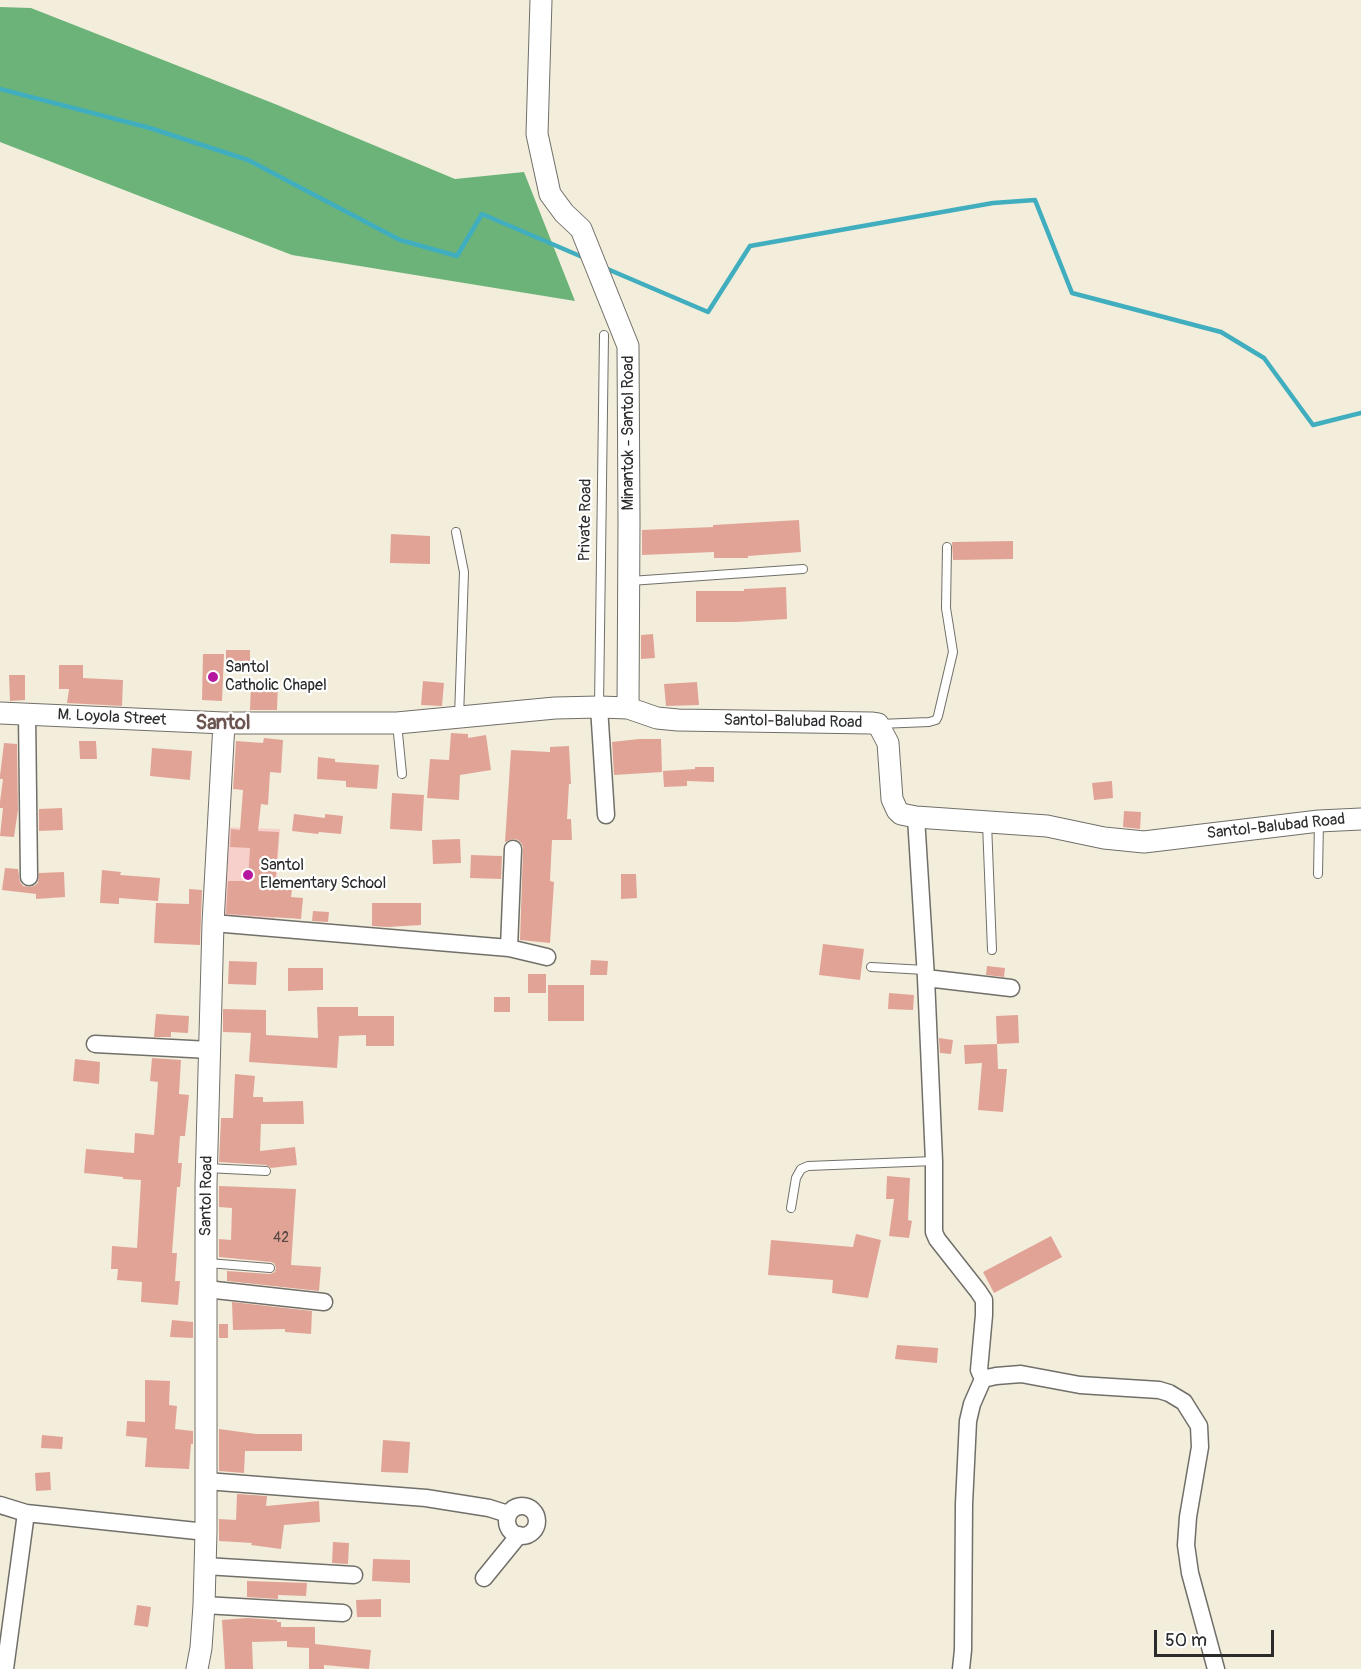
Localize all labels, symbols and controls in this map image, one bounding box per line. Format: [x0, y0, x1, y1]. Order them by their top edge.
street label: Minantok - Santol Road [619, 355, 639, 511]
street label: Private Road [576, 479, 596, 561]
place label: Santol Catholic Chapel [225, 658, 327, 696]
marker: Santol Catholic Chapel [206, 670, 220, 684]
street label: M. Loyola Street [57, 706, 167, 730]
street label: Santol-Balubad Road [723, 711, 863, 733]
district label: Santol [195, 712, 251, 736]
street label: Santol-Balubad Road [1206, 810, 1346, 844]
place label: Santol Elementary School [260, 856, 386, 894]
marker: Santol Elementary School [241, 868, 255, 882]
street label: Santol Road [197, 1156, 217, 1236]
house number: 42 [273, 1230, 289, 1246]
scale bar [1157, 1618, 1277, 1656]
text: 50 m [1165, 1629, 1207, 1652]

